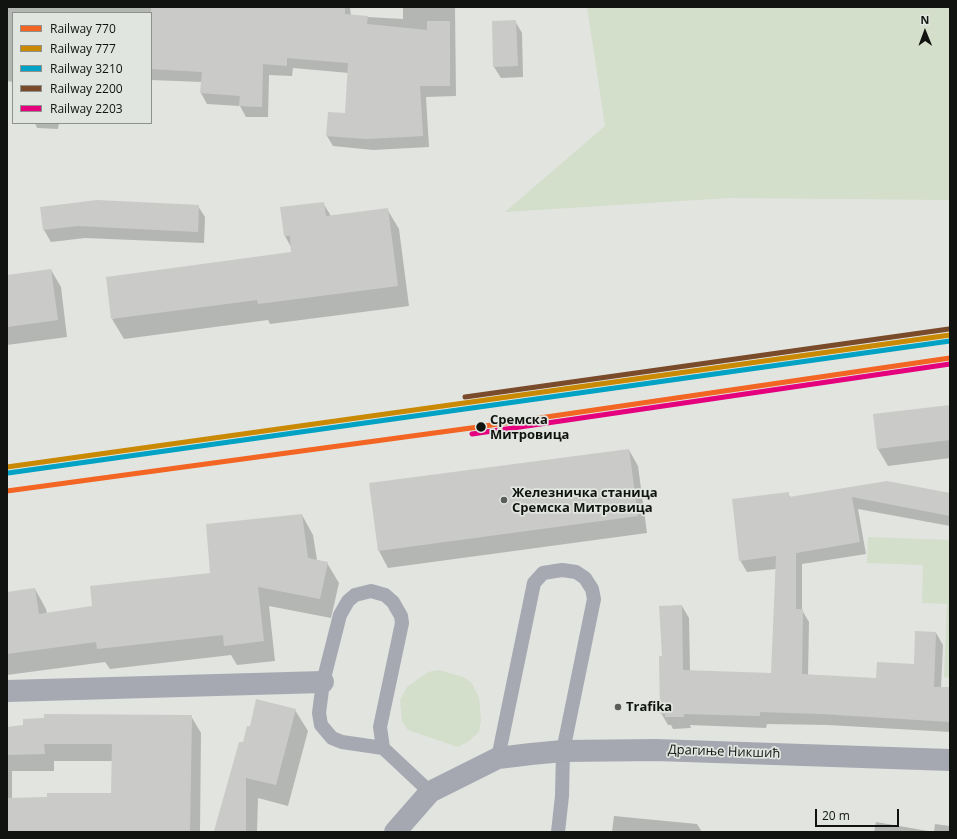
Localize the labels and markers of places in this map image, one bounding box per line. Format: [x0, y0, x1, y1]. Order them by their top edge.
place label: Сремска Митровица [490, 412, 569, 443]
marker: Сремска Митровица [474, 420, 488, 434]
place label: Железничка станица Сремска Митровица [512, 485, 657, 516]
marker: Железничка станица Сремска Митровица [499, 495, 509, 505]
place label: Trafika [626, 699, 672, 715]
marker: Trafika [613, 702, 623, 712]

